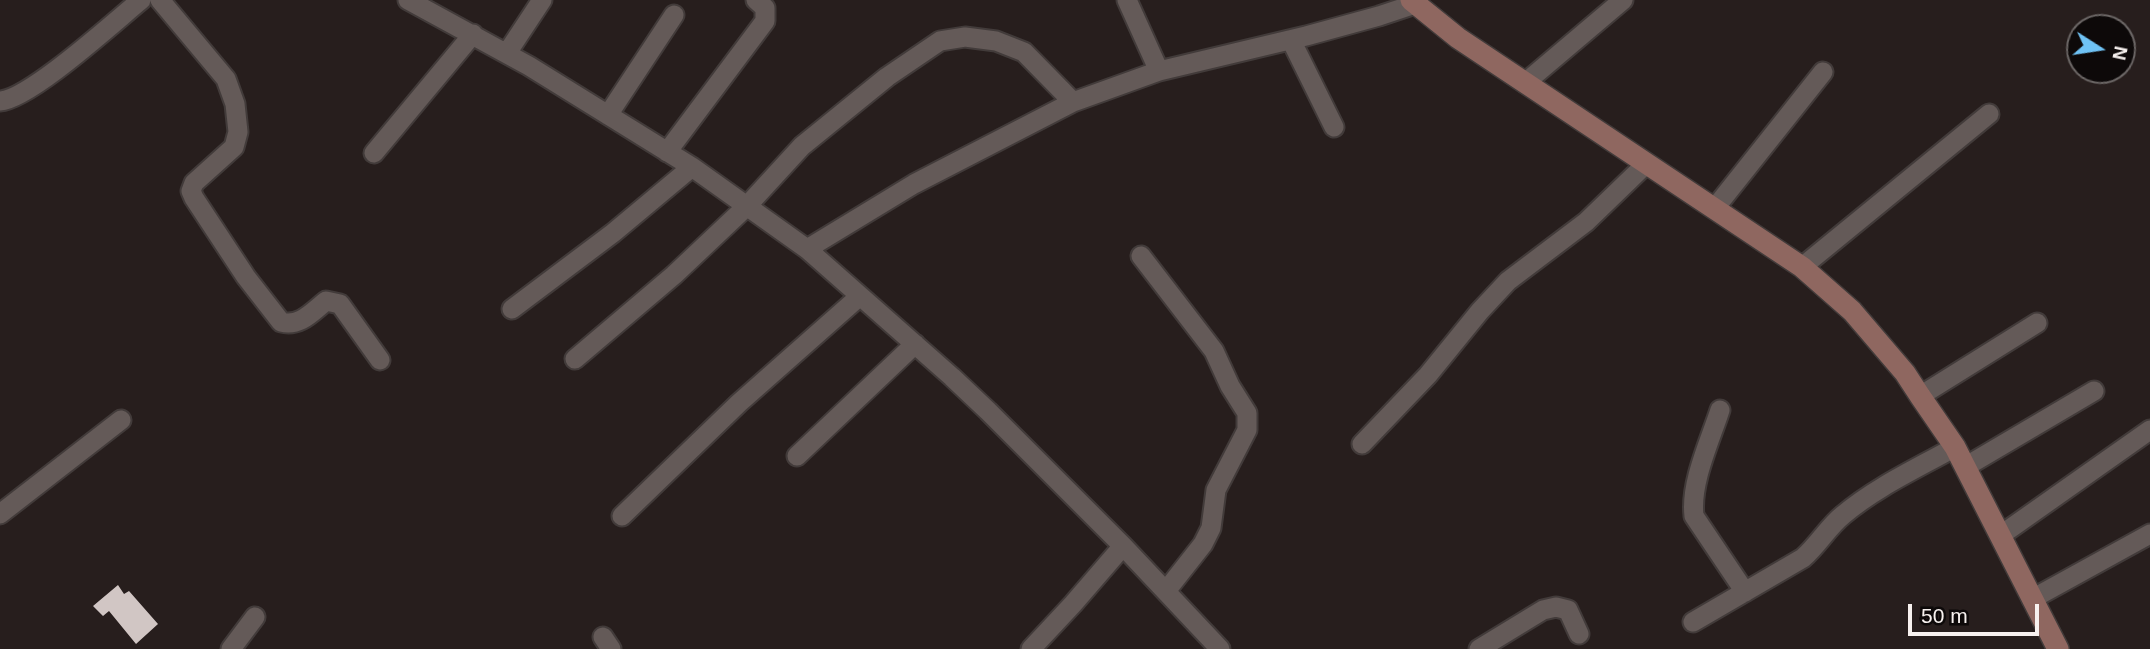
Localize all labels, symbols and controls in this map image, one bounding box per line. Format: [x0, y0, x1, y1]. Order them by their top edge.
north arrow [2066, 14, 2136, 84]
text: N [2108, 44, 2132, 62]
scale bar [1912, 590, 2043, 634]
text: 50 m [1921, 604, 1968, 627]

